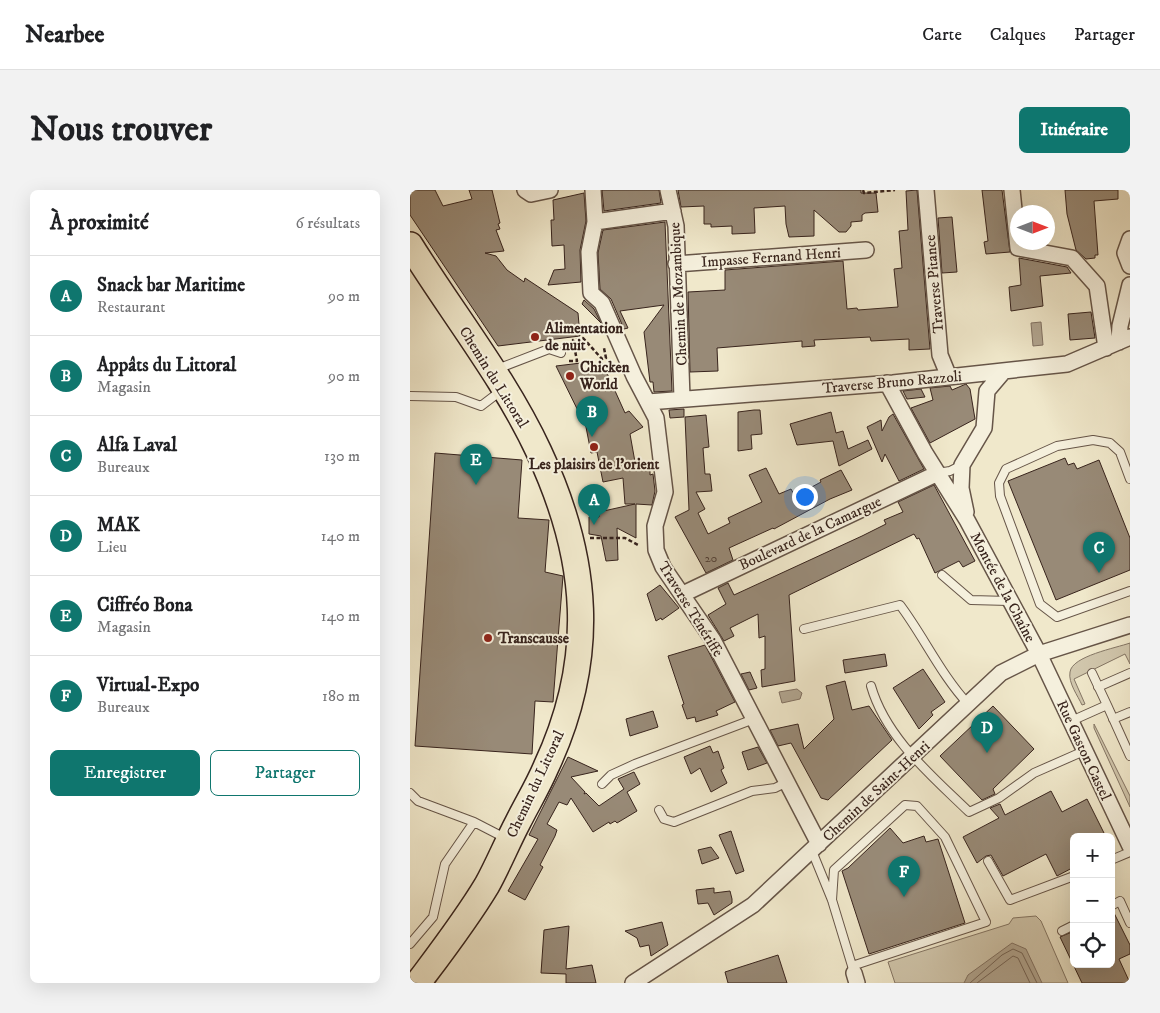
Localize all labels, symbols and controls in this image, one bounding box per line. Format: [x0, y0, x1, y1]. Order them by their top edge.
text: Nearbee [25, 20, 104, 50]
text: Carte [922, 24, 962, 46]
text: Calques [990, 24, 1046, 46]
text: Partager [1074, 24, 1135, 46]
button: Itinéraire [1019, 107, 1130, 153]
text: Nous trouver [30, 108, 212, 152]
north arrow [1010, 205, 1055, 250]
text: À proximité [50, 210, 149, 236]
text: 6 résultats [295, 213, 360, 233]
street label: Chemin de Mozambique [665, 222, 692, 366]
street label: Traverse Pitance [921, 234, 948, 334]
street label: Impasse Fernand Henri [701, 243, 842, 272]
text: Snack bar Maritime [97, 274, 245, 297]
text: A [61, 286, 71, 306]
text: 90 m [328, 286, 360, 306]
text: Restaurant [97, 297, 165, 317]
place label: Alimentation de nuit [544, 319, 623, 355]
street label: Chemin du Littoral [455, 323, 533, 432]
marker: Alimentation de nuit [529, 331, 541, 343]
text: Appâts du Littoral [97, 354, 236, 377]
place label: Chicken World [579, 358, 630, 394]
text: B [61, 366, 71, 386]
text: 90 m [328, 366, 360, 386]
street label: Traverse Bruno Razzoli [821, 367, 963, 398]
marker: Chicken World [564, 370, 576, 382]
text: Magasin [97, 377, 151, 397]
pin: B [576, 396, 608, 437]
text: Alfa Laval [97, 434, 177, 457]
marker: Les plaisirs de l'orient [588, 441, 600, 453]
pin: E [460, 444, 492, 485]
text: C [61, 446, 71, 466]
text: 130 m [324, 446, 360, 466]
place label: Les plaisirs de l'orient [529, 455, 659, 474]
text: Bureaux [97, 457, 150, 477]
pin: A [578, 484, 610, 525]
your location [792, 484, 818, 510]
street label: Boulevard de la Camargue [736, 492, 885, 575]
text: MAK [97, 514, 140, 537]
text: D [60, 526, 72, 546]
text: 140 m [321, 526, 360, 546]
street label: Montée de la Chaîne [966, 529, 1040, 646]
pin: C [1083, 532, 1115, 573]
text: Lieu [97, 537, 127, 557]
house number: 20 [705, 551, 717, 566]
street label: Traverse Ténériffe [654, 558, 727, 660]
text: Ciffréo Bona [97, 594, 193, 617]
text: E [60, 606, 72, 626]
text: 140 m [321, 606, 360, 626]
text: Magasin [97, 617, 151, 637]
place label: Transcausse [497, 629, 570, 648]
marker: Transcausse [482, 632, 494, 644]
text: Virtual-Expo [97, 674, 199, 697]
text: F [61, 686, 71, 706]
text: 180 m [322, 686, 360, 706]
text: Bureaux [97, 697, 150, 717]
street label: Rue Gaston Castel [1052, 697, 1115, 804]
pin: D [971, 712, 1003, 753]
street label: Chemin du Littoral [502, 727, 569, 841]
street label: Chemin de Saint-Henri [819, 737, 934, 846]
button: Enregistrer [50, 750, 200, 796]
button: Partager [210, 750, 360, 796]
map controls [1070, 833, 1115, 968]
button: + [1070, 833, 1115, 878]
pin: F [888, 856, 920, 897]
button: − [1070, 878, 1115, 923]
button: locate [1070, 923, 1115, 968]

